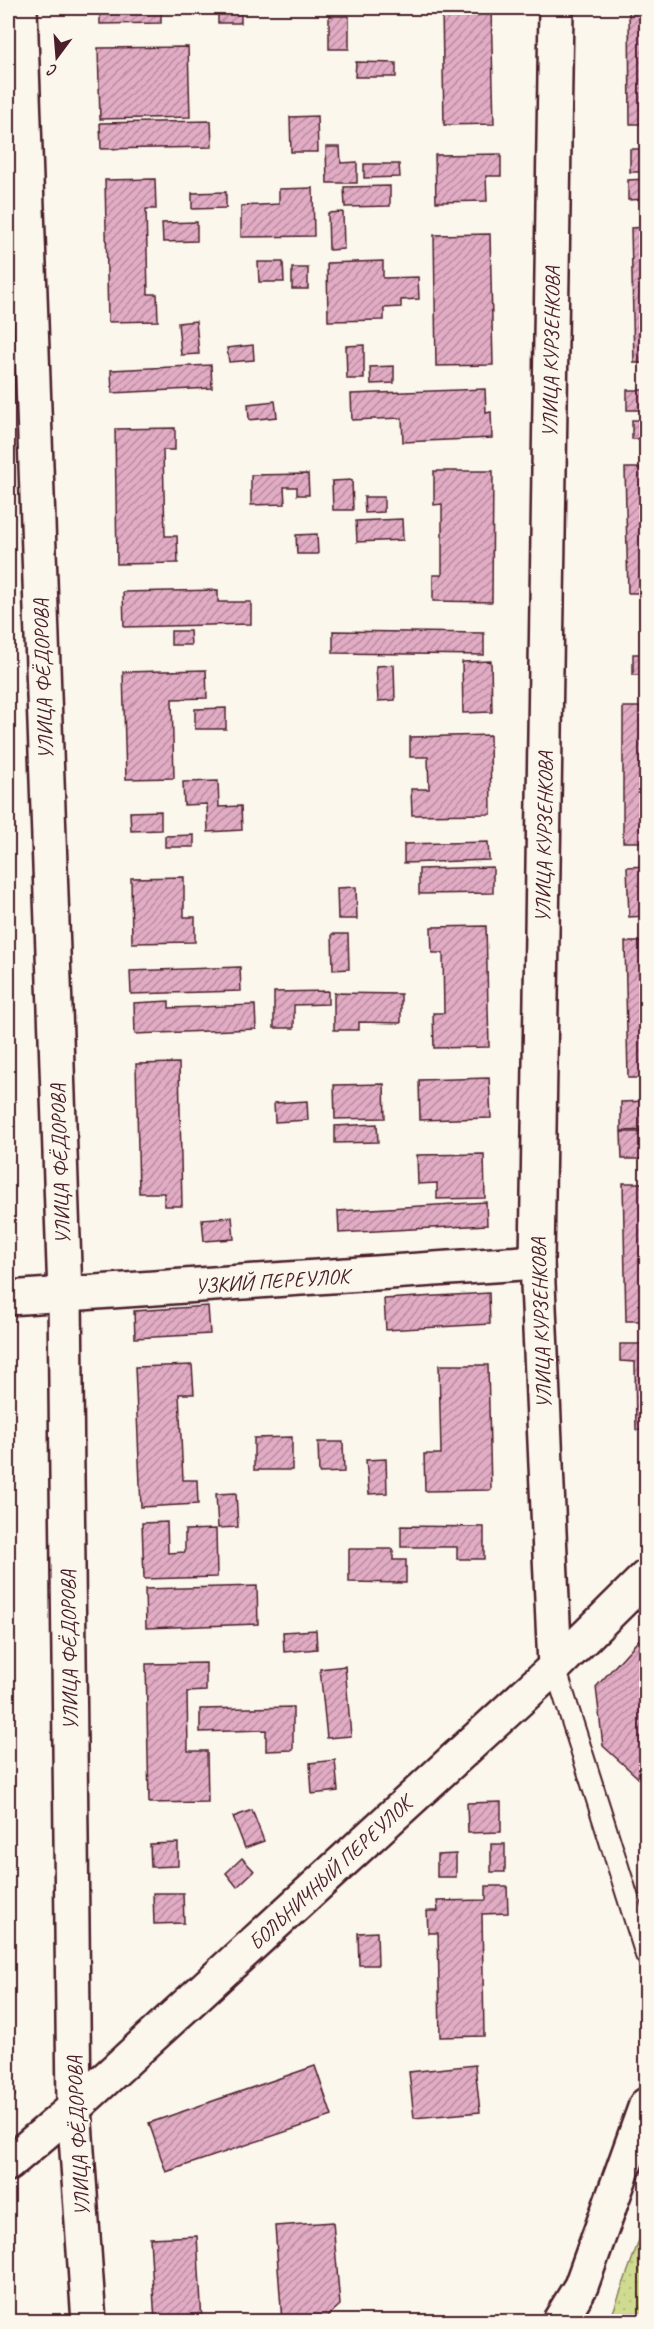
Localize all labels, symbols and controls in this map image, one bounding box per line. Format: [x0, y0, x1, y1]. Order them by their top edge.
north arrow [27, 27, 87, 87]
text: С [45, 59, 60, 81]
street label: УЛИЦА КУРЗЕНКОВА [537, 265, 566, 438]
street label: УЛИЦА ФЁДОРОВА [27, 598, 59, 760]
street label: УЛИЦА КУРЗЕНКОВА [530, 750, 559, 923]
street label: УЛИЦА ФЁДОРОВА [44, 1083, 76, 1245]
street label: УЛИЦА КУРЗЕНКОВА [525, 1236, 557, 1409]
street label: УЗКИЙ ПЕРЕУЛОК [194, 1262, 354, 1299]
street label: УЛИЦА ФЁДОРОВА [55, 1569, 83, 1730]
street label: БОЛЬНИЧНЫЙ ПЕРЕУЛОК [243, 1788, 420, 1955]
street label: УЛИЦА ФЁДОРОВА [61, 2055, 95, 2217]

